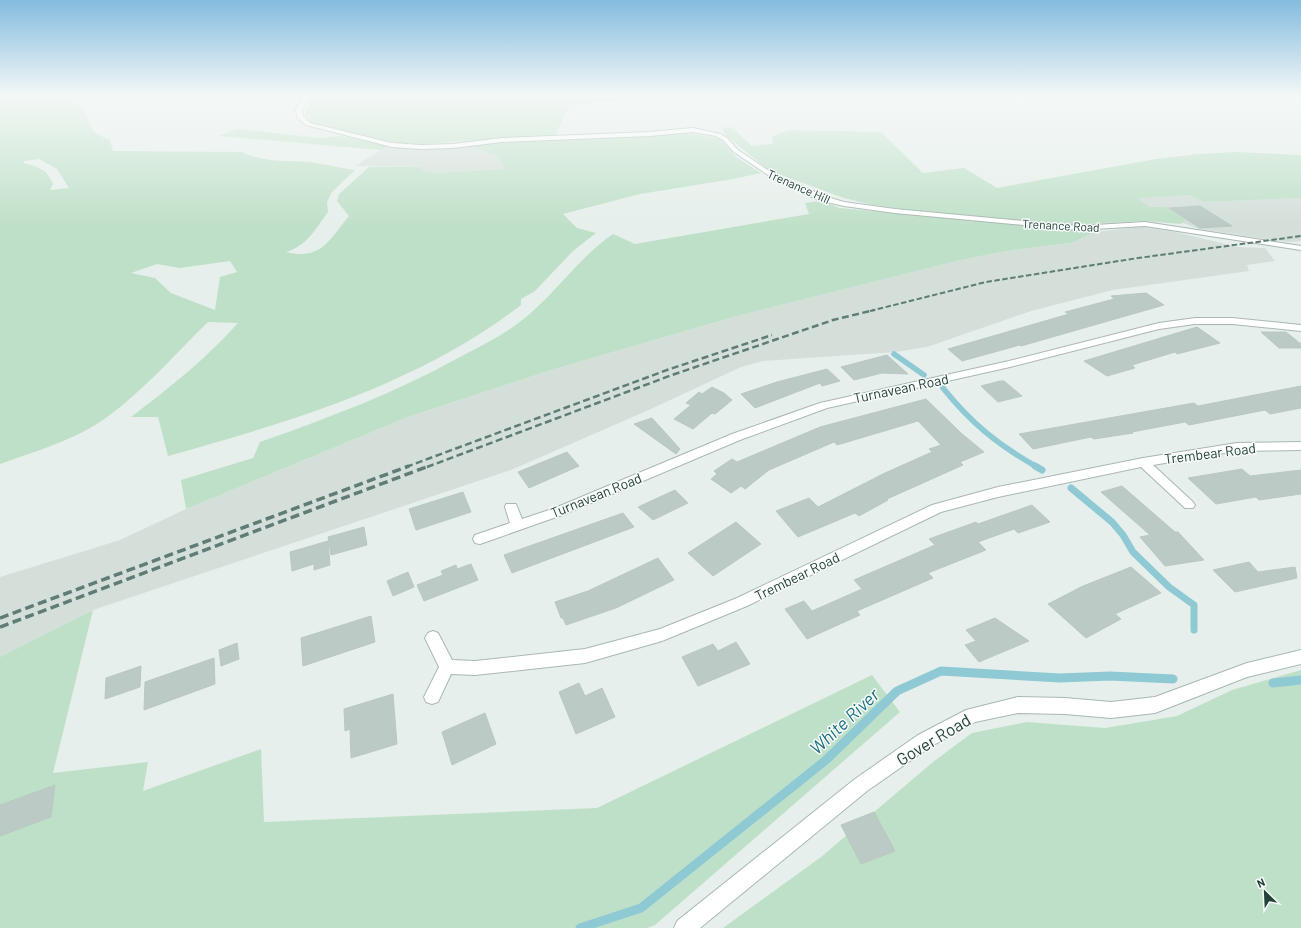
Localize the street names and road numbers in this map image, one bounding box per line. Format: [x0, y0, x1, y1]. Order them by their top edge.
street label: Trenance Hill [765, 166, 833, 206]
street label: Trenance Road [1022, 216, 1100, 234]
street label: Turnavean Road [852, 370, 950, 406]
street label: Trembear Road [1163, 439, 1257, 467]
street label: Turnavean Road [548, 469, 644, 521]
street label: Trembear Road [752, 548, 842, 604]
street label: Gover Road [892, 709, 974, 769]

